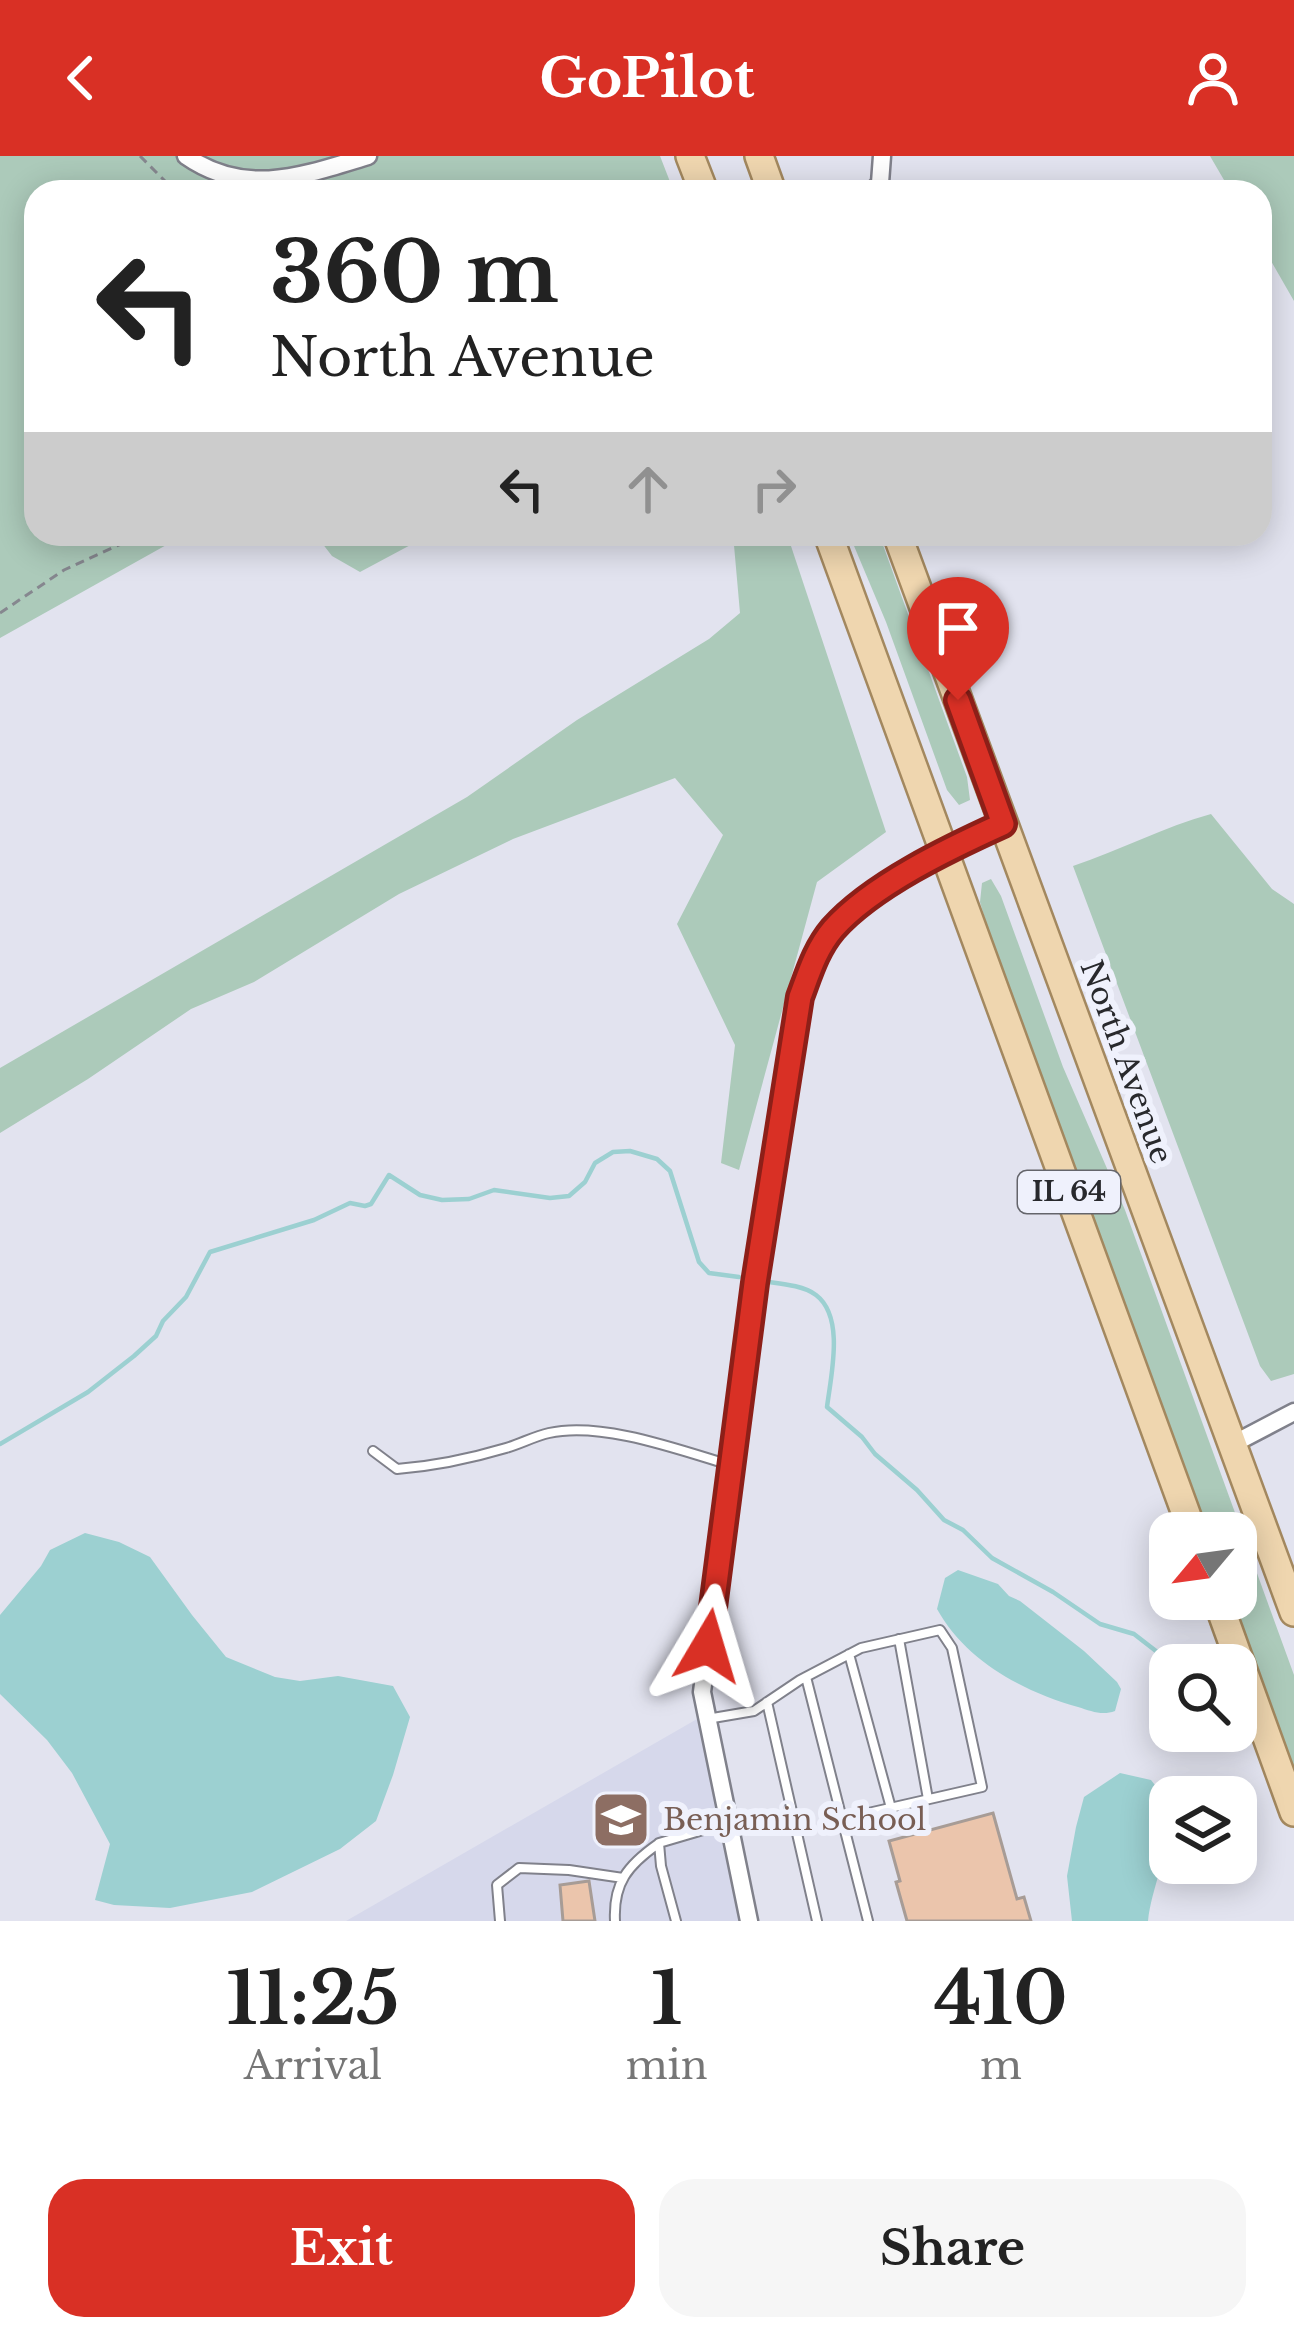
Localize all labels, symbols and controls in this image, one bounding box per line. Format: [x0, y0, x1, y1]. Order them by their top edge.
icon: back [48, 45, 114, 111]
text: GoPilot [539, 45, 755, 112]
icon: person [1180, 45, 1246, 111]
text: 360 m [270, 221, 559, 325]
icon: left [72, 228, 228, 384]
text: North Avenue [270, 324, 655, 391]
icon: left [489, 456, 555, 522]
icon: ahead [615, 456, 681, 522]
icon: right [741, 456, 807, 522]
pin [907, 577, 1009, 700]
icon: arrive [925, 595, 991, 661]
street label: North Avenue [1073, 955, 1180, 1169]
road number: IL 64 [1018, 1171, 1120, 1213]
north arrow [1149, 1512, 1257, 1620]
map controls [1149, 1512, 1257, 1884]
position arrow [645, 1583, 771, 1709]
button: search [1149, 1644, 1257, 1752]
button: layers [1149, 1776, 1257, 1884]
school or university icon: Benjamin School [590, 1789, 652, 1851]
place label: Benjamin School [663, 1801, 926, 1838]
text: 11:25 [226, 1954, 399, 2043]
text: 1 [651, 1954, 682, 2043]
text: 410 [934, 1954, 1068, 2043]
text: Arrival [244, 2041, 382, 2090]
text: min [626, 2041, 708, 2090]
text: m [980, 2041, 1022, 2090]
button: Exit [48, 2179, 635, 2317]
button: Share [659, 2179, 1246, 2317]

